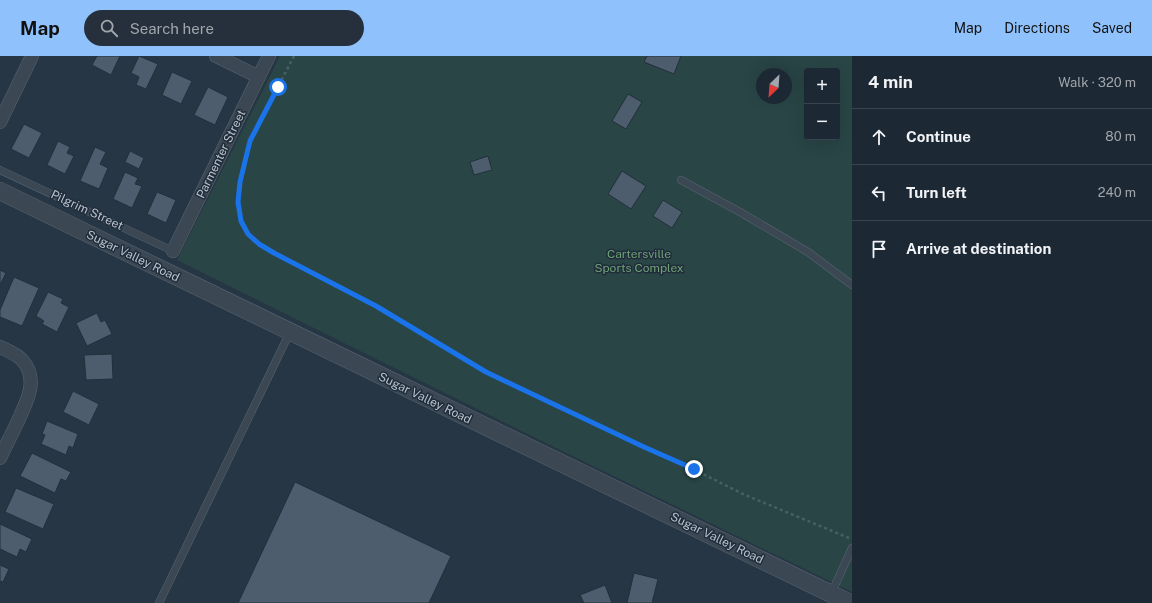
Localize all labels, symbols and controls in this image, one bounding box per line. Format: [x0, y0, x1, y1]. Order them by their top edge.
search box [84, 10, 364, 46]
text: Map [20, 17, 60, 39]
icon: search [98, 17, 120, 39]
text: Search here [130, 20, 214, 37]
text: Map [954, 20, 982, 36]
text: Directions [1004, 20, 1070, 36]
text: Saved [1092, 20, 1132, 36]
north arrow [756, 68, 792, 104]
map controls [804, 68, 840, 140]
button: + [804, 68, 840, 104]
text: 4 min [868, 72, 913, 92]
text: Walk · 320 m [1058, 75, 1136, 90]
route start [269, 78, 287, 96]
button: − [804, 104, 840, 140]
street label: Parmenter Street [194, 107, 249, 201]
icon: ahead [868, 126, 890, 148]
text: Continue [906, 128, 971, 145]
text: 80 m [1105, 129, 1136, 144]
icon: left [868, 182, 890, 204]
text: Turn left [906, 184, 967, 201]
text: 240 m [1098, 185, 1136, 200]
street label: Pilgrim Street [49, 187, 126, 233]
street label: Sugar Valley Road [84, 227, 182, 285]
icon: arrive [868, 238, 890, 260]
text: Arrive at destination [906, 240, 1051, 257]
park label: Cartersville Sports Complex [594, 247, 684, 275]
street label: Sugar Valley Road [376, 369, 474, 427]
route end [685, 460, 703, 478]
street label: Sugar Valley Road [668, 509, 766, 567]

